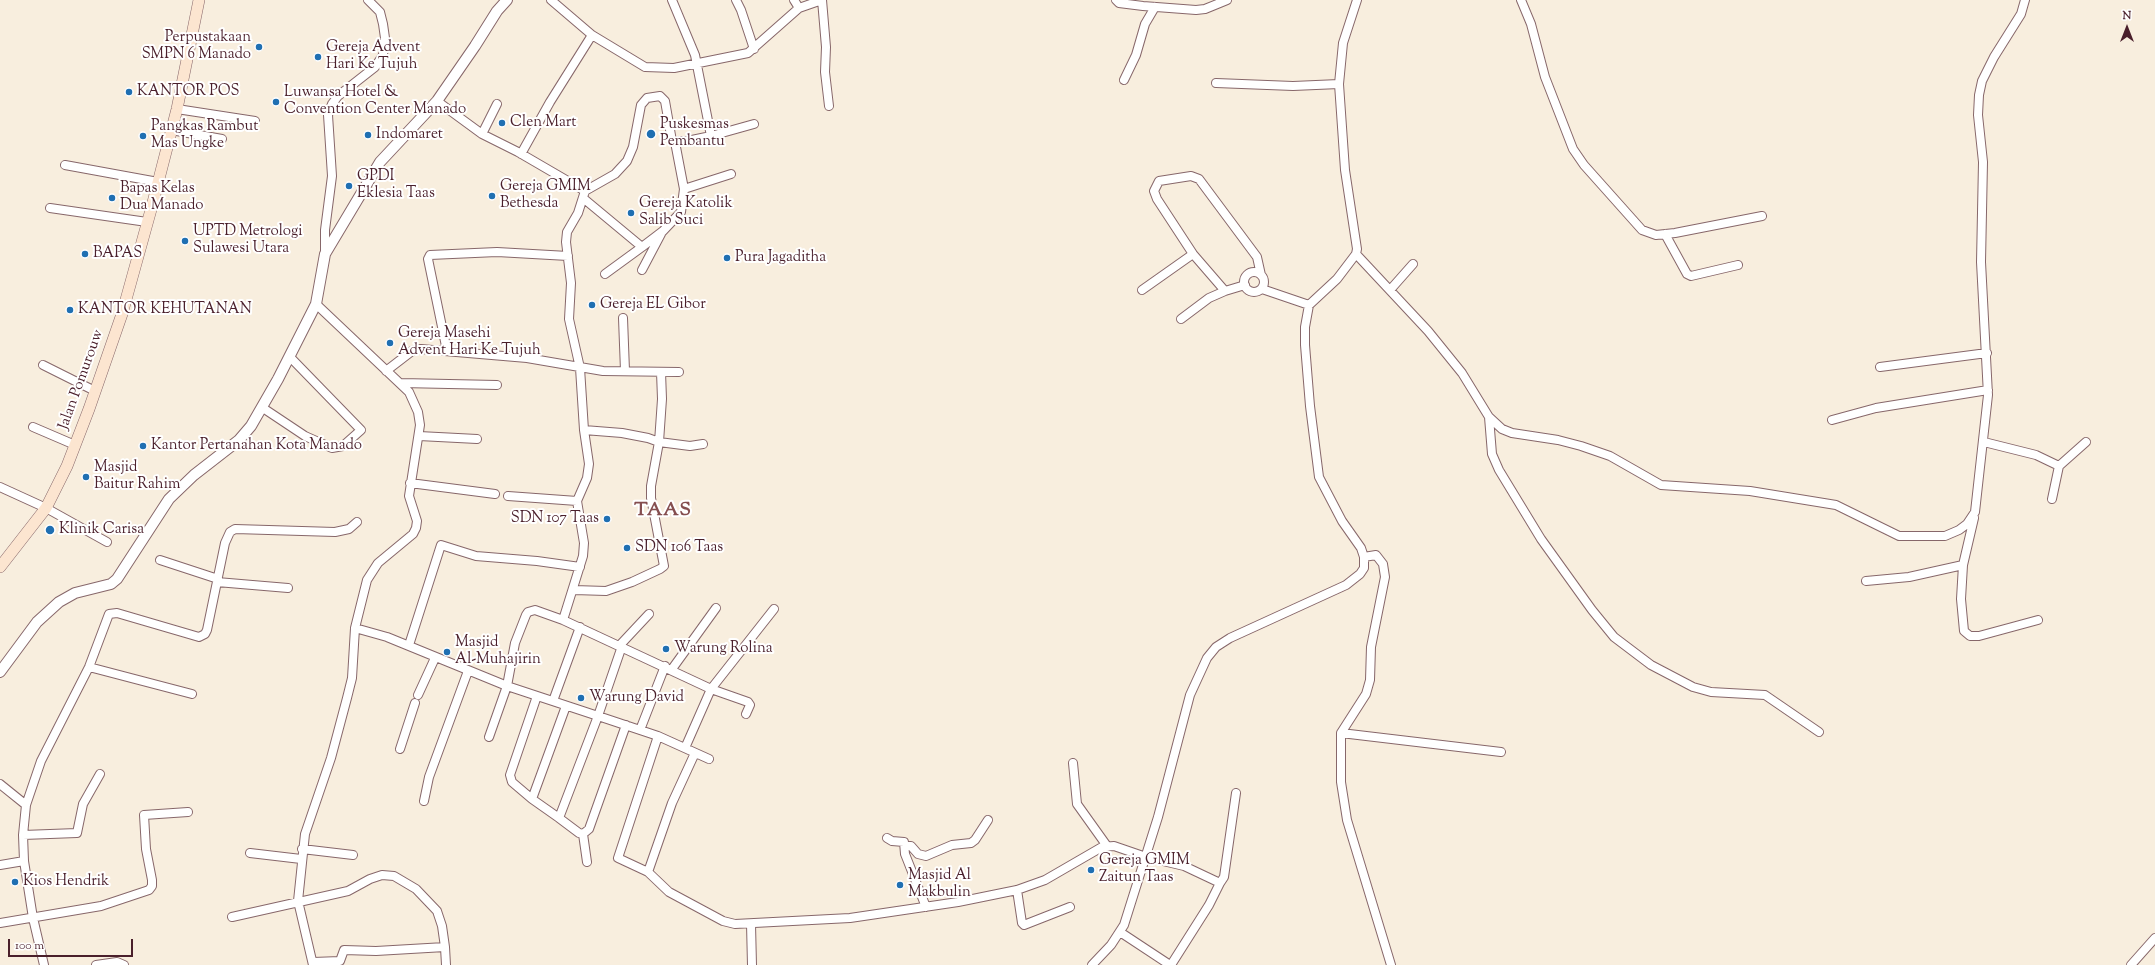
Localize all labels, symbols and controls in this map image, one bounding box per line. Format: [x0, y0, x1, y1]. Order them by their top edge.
north arrow [2107, 8, 2147, 48]
text: N [2123, 8, 2131, 24]
place label: Perpustakaan SMPN 6 Manado [142, 29, 251, 64]
place label: Gereja Advent Hari Ke Tujuh [326, 39, 420, 74]
marker: Perpustakaan SMPN 6 Manado [254, 42, 264, 52]
marker: Gereja Advent Hari Ke Tujuh [313, 52, 323, 62]
place label: KANTOR POS [137, 83, 240, 101]
place label: Luwansa Hotel & Convention Center Manado [284, 84, 466, 119]
marker: KANTOR POS [124, 87, 134, 97]
marker: Luwansa Hotel & Convention Center Manado [271, 97, 281, 107]
place label: Clen Mart [510, 114, 576, 132]
place label: Puskesmas Pembantu [660, 116, 729, 151]
place label: Pangkas Rambut Mas Ungke [151, 118, 258, 153]
marker: Clen Mart [497, 118, 507, 128]
place label: Indomaret [376, 126, 443, 144]
marker: Puskesmas Pembantu [645, 128, 657, 140]
marker: Indomaret [363, 130, 373, 140]
marker: Pangkas Rambut Mas Ungke [138, 131, 148, 141]
place label: GPDI Eklesia Taas [357, 168, 435, 203]
place label: Gereja GMIM Bethesda [500, 178, 591, 213]
place label: Bapas Kelas Dua Manado [120, 180, 203, 215]
marker: GPDI Eklesia Taas [344, 181, 354, 191]
marker: Gereja GMIM Bethesda [487, 191, 497, 201]
marker: Bapas Kelas Dua Manado [107, 193, 117, 203]
place label: Gereja Katolik Salib Suci [639, 195, 733, 230]
marker: Gereja Katolik Salib Suci [626, 208, 636, 218]
place label: UPTD Metrologi Sulawesi Utara [193, 223, 302, 258]
marker: UPTD Metrologi Sulawesi Utara [180, 236, 190, 246]
place label: BAPAS [93, 245, 142, 263]
marker: BAPAS [80, 249, 90, 259]
place label: Pura Jagaditha [735, 249, 826, 267]
marker: Pura Jagaditha [722, 253, 732, 263]
place label: Gereja EL Gibor [600, 296, 706, 314]
marker: Gereja EL Gibor [587, 300, 597, 310]
place label: KANTOR KEHUTANAN [78, 301, 252, 319]
marker: KANTOR KEHUTANAN [65, 305, 75, 315]
place label: Gereja Masehi Advent Hari Ke Tujuh [398, 325, 541, 360]
street label: Jalan Pomurouw [56, 328, 108, 432]
marker: Gereja Masehi Advent Hari Ke Tujuh [385, 338, 395, 348]
place label: Kantor Pertanahan Kota Manado [151, 437, 362, 455]
marker: Kantor Pertanahan Kota Manado [138, 441, 148, 451]
place label: Masjid Baitur Rahim [94, 459, 180, 494]
marker: Masjid Baitur Rahim [81, 472, 91, 482]
district label: TAAS [634, 501, 692, 523]
place label: SDN 107 Taas [511, 510, 599, 528]
marker: SDN 107 Taas [602, 514, 612, 524]
place label: Klinik Carisa [59, 521, 144, 539]
marker: Klinik Carisa [44, 524, 56, 536]
place label: SDN 106 Taas [635, 539, 723, 557]
marker: SDN 106 Taas [622, 543, 632, 553]
place label: Masjid Al-Muhajirin [455, 634, 541, 669]
place label: Warung Rolina [674, 640, 773, 658]
marker: Warung Rolina [661, 644, 671, 654]
marker: Masjid Al-Muhajirin [442, 647, 452, 657]
place label: Warung David [589, 689, 684, 707]
marker: Warung David [576, 693, 586, 703]
place label: Gereja GMIM Zaitun Taas [1099, 852, 1190, 887]
marker: Gereja GMIM Zaitun Taas [1086, 865, 1096, 875]
place label: Masjid Al Makbulin [908, 867, 971, 902]
place label: Kios Hendrik [23, 873, 109, 891]
marker: Kios Hendrik [10, 877, 20, 887]
marker: Masjid Al Makbulin [895, 880, 905, 890]
scale bar [10, 931, 135, 957]
text: 100 m [15, 937, 44, 955]

